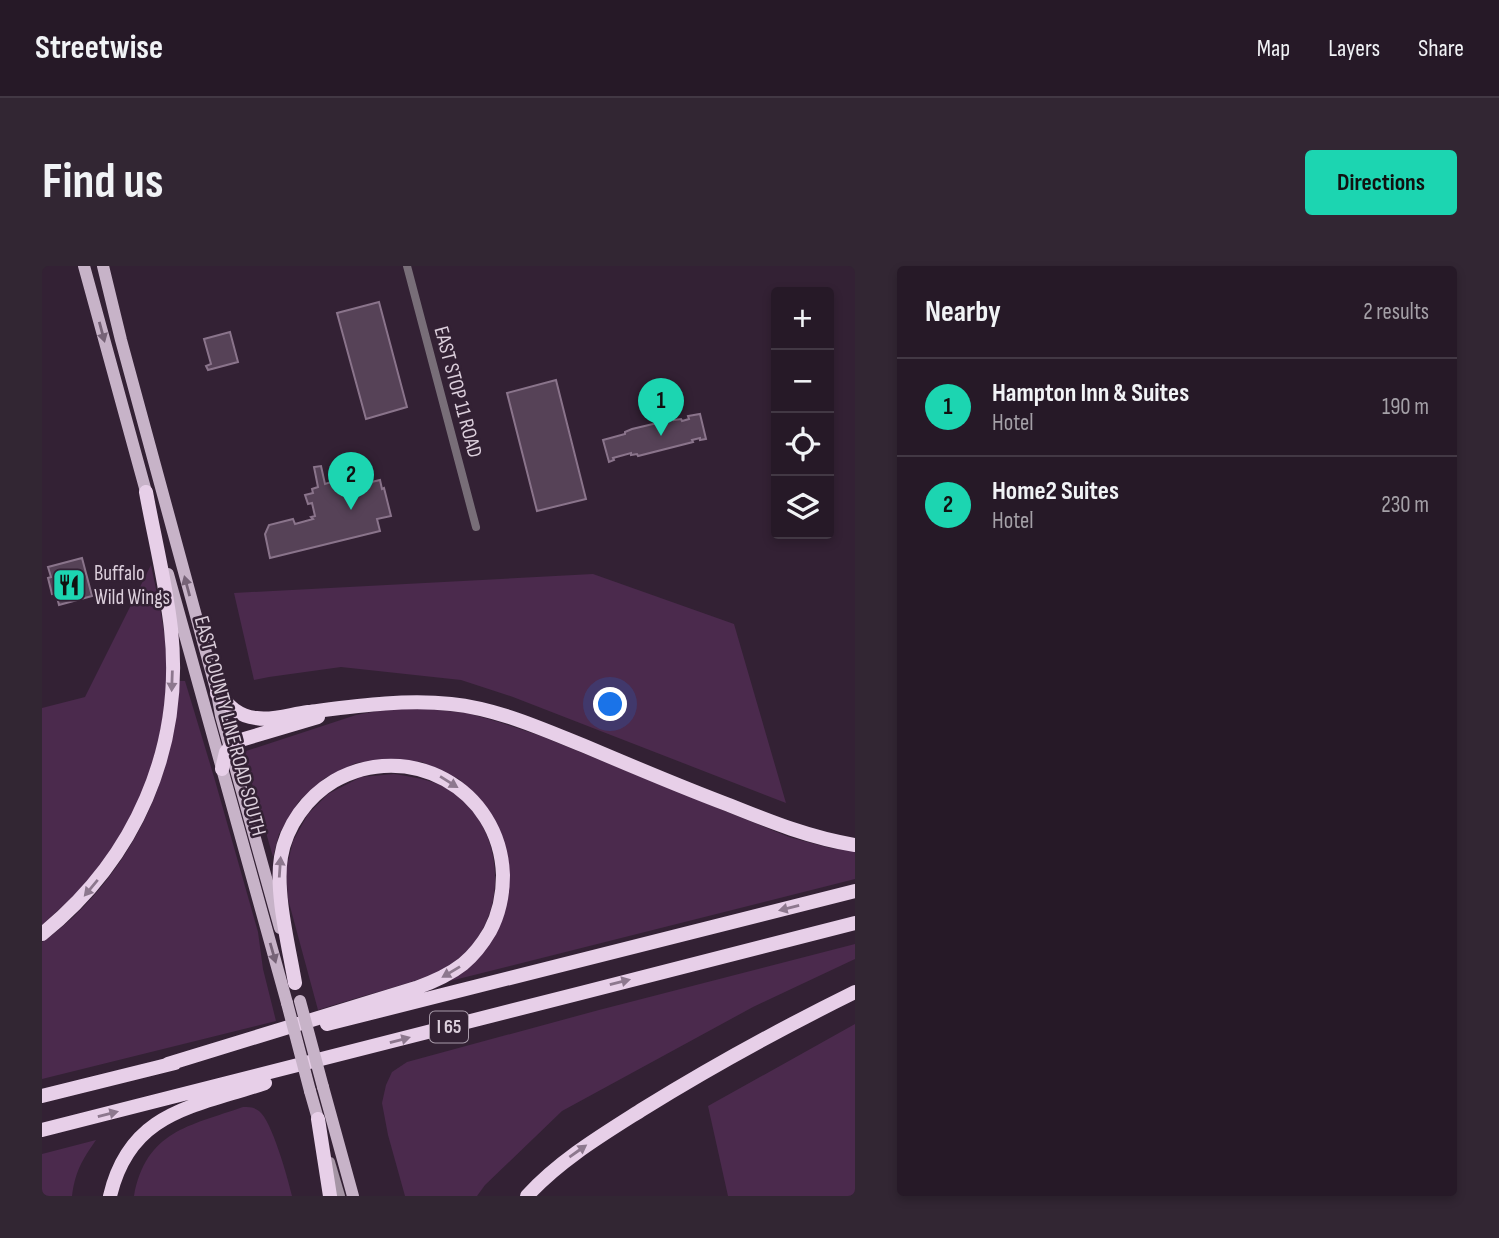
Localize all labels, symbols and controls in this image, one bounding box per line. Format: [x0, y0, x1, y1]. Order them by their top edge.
text: Streetwise [35, 28, 163, 68]
text: Map [1257, 34, 1290, 63]
text: Layers [1328, 34, 1380, 63]
text: Share [1418, 34, 1464, 63]
button: Directions [1305, 150, 1457, 215]
text: Find us [42, 153, 164, 212]
map controls [771, 287, 834, 539]
button: + [771, 287, 834, 350]
text: Nearby [925, 294, 1001, 330]
text: 2 results [1363, 298, 1429, 326]
one-way arrow [98, 322, 108, 343]
street label: EAST STOP 11 ROAD [428, 324, 488, 460]
button: − [771, 350, 834, 413]
pin: 1 [638, 378, 684, 436]
text: Hampton Inn & Suites [992, 378, 1189, 409]
text: 1 [943, 393, 953, 421]
text: 190 m [1382, 393, 1429, 421]
text: Hotel [992, 409, 1034, 437]
button: locate [771, 413, 834, 476]
pin: 2 [328, 452, 374, 510]
button: layers [771, 476, 834, 539]
text: Home2 Suites [992, 476, 1119, 507]
text: 2 [943, 491, 953, 519]
text: 230 m [1381, 491, 1429, 519]
text: Hotel [992, 507, 1034, 535]
place label: Buffalo Wild Wings [94, 561, 170, 610]
restaurant icon: Buffalo Wild Wings [50, 566, 88, 604]
one-way arrow [181, 575, 192, 597]
street label: EAST COUNTY LINE ROAD SOUTH [189, 613, 271, 839]
one-way arrow [166, 670, 178, 692]
your location [593, 687, 627, 721]
one-way arrow [440, 776, 459, 789]
one-way arrow [275, 856, 286, 878]
one-way arrow [83, 879, 98, 897]
one-way arrow [778, 903, 800, 914]
one-way arrow [268, 942, 279, 964]
one-way arrow [441, 965, 460, 978]
one-way arrow [609, 976, 631, 987]
road number: I 65 [430, 1012, 468, 1042]
one-way arrow [389, 1034, 411, 1045]
one-way arrow [97, 1108, 119, 1119]
one-way arrow [569, 1144, 587, 1158]

